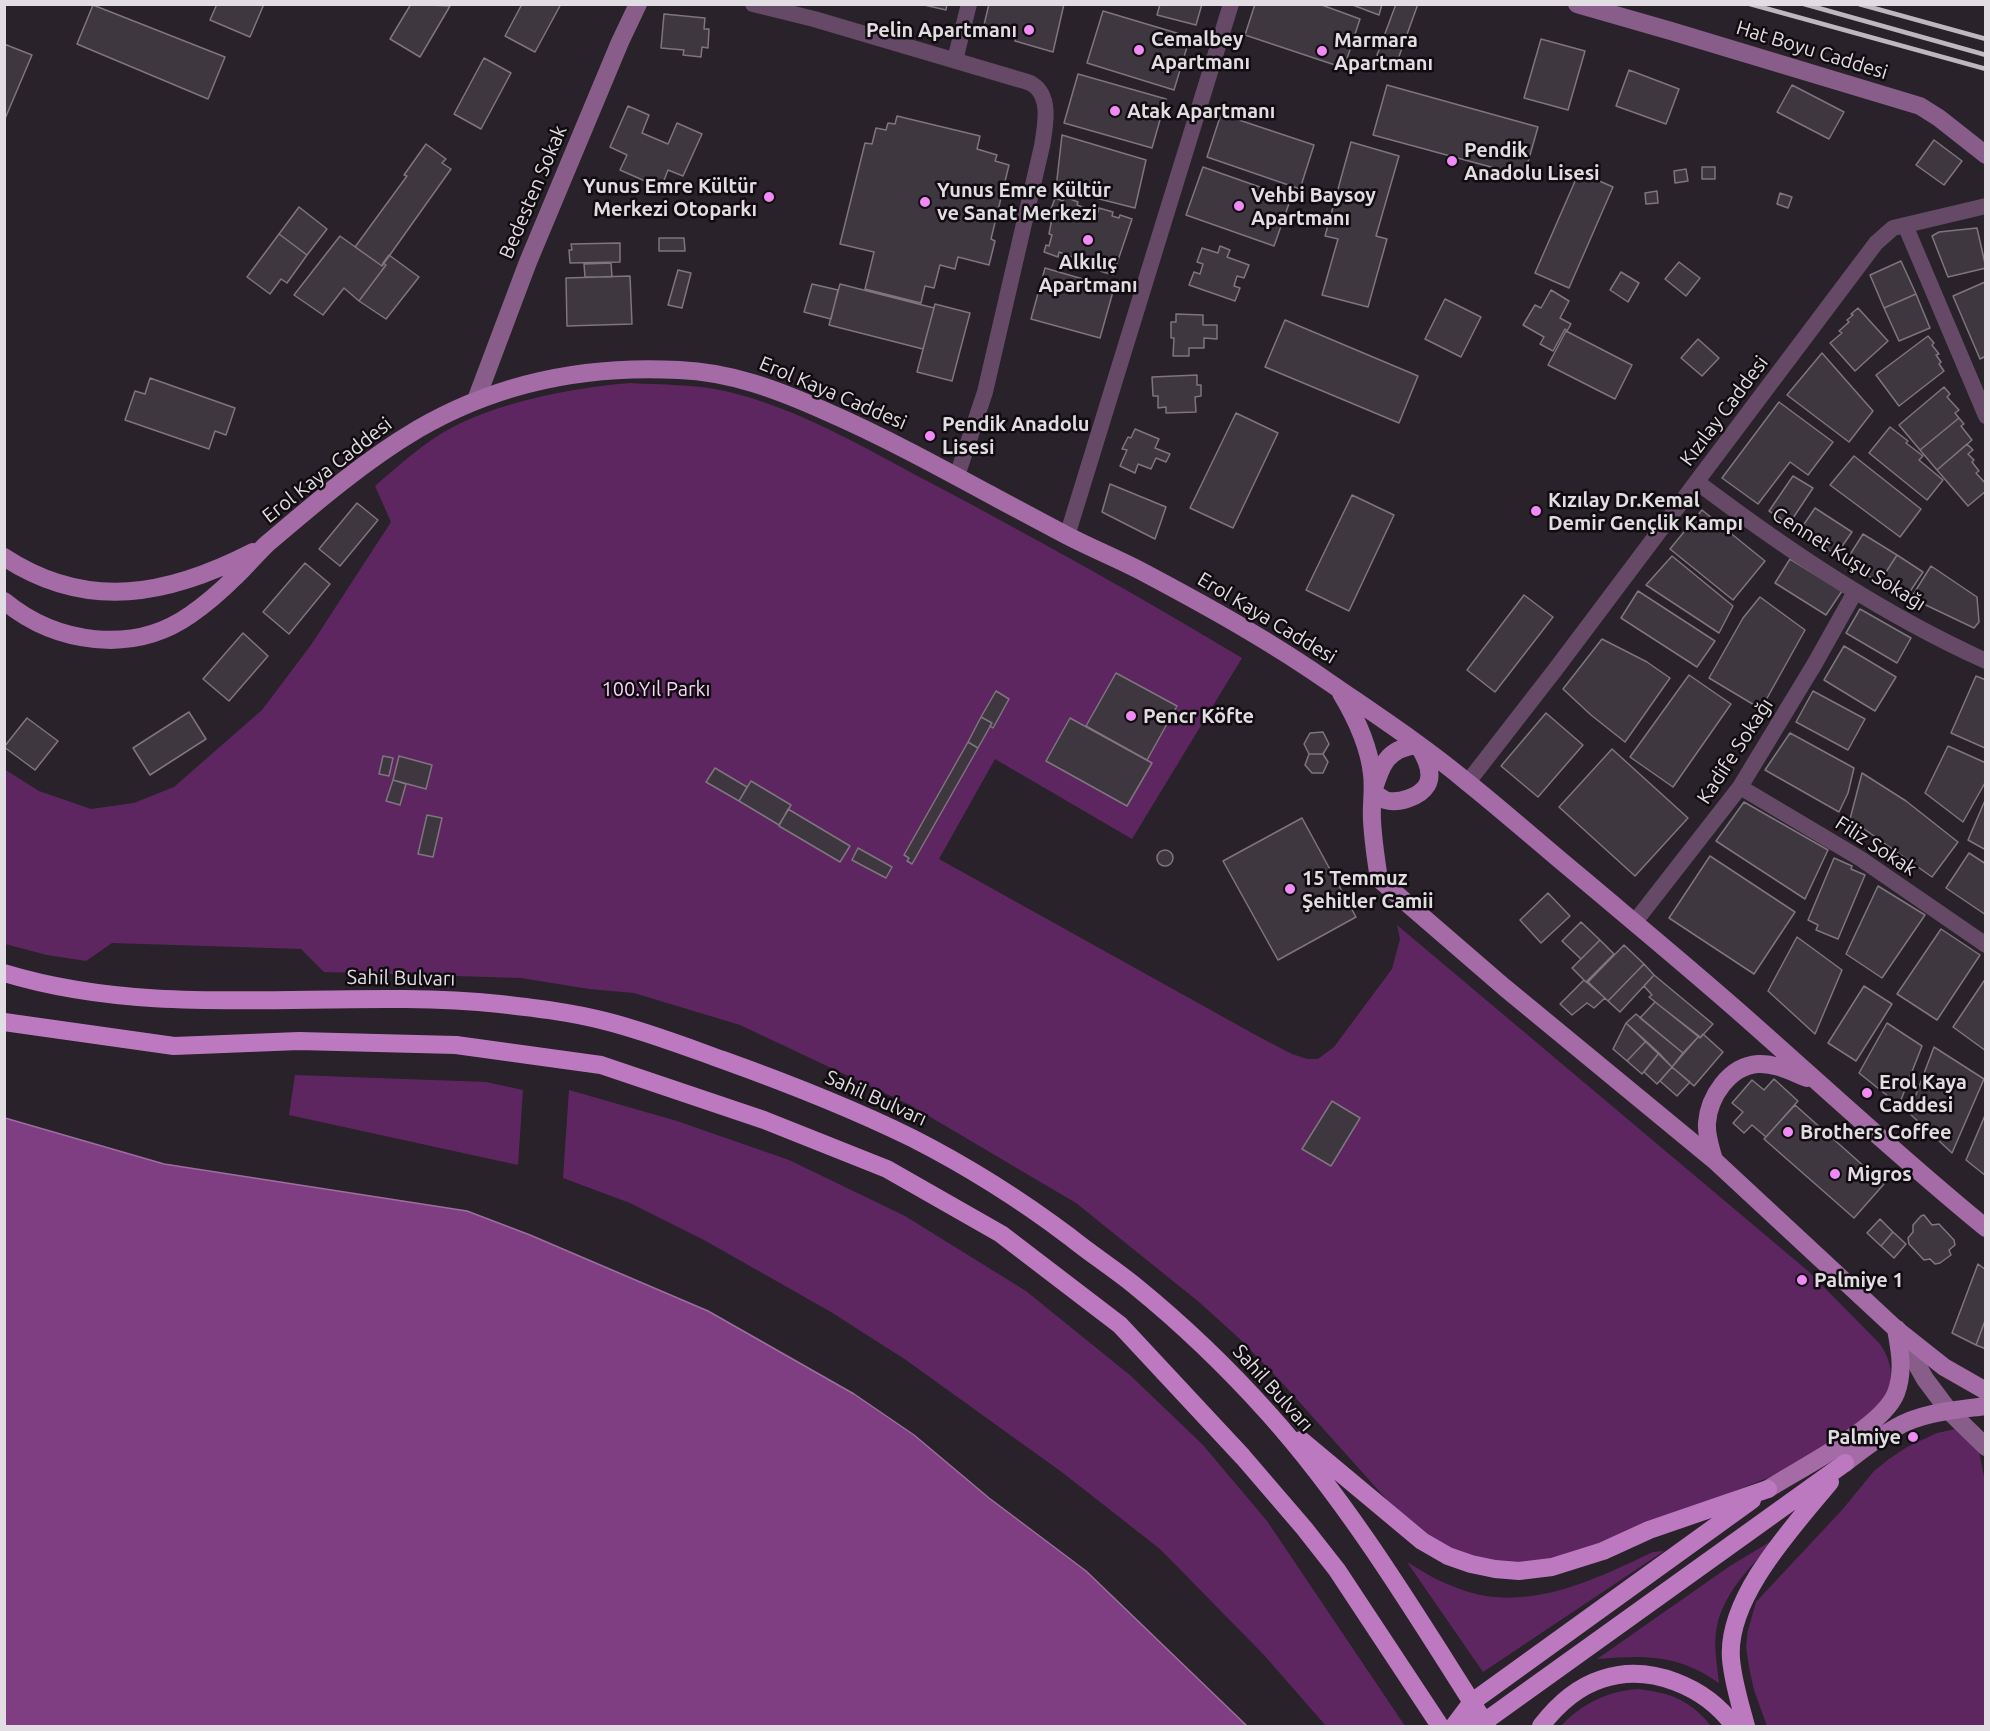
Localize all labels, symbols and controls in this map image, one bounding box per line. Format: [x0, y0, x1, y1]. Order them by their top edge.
street label: Hat Boyu Caddesi [1733, 16, 1891, 84]
place label: Pelin Apartmanı [866, 18, 1017, 42]
marker: Pelin Apartmanı [1022, 23, 1036, 37]
place label: Cemalbey Apartmanı [1151, 27, 1250, 74]
place label: Marmara Apartmanı [1334, 28, 1433, 75]
marker: Cemalbey Apartmanı [1132, 43, 1146, 57]
marker: Marmara Apartmanı [1315, 44, 1329, 58]
place label: Atak Apartmanı [1127, 99, 1275, 123]
marker: Atak Apartmanı [1108, 104, 1122, 118]
street label: Bedesten Sokak [494, 122, 572, 262]
place label: Pendik Anadolu Lisesi [1464, 138, 1600, 185]
marker: Pendik Anadolu Lisesi [1445, 154, 1459, 168]
place label: Yunus Emre Kültür Merkezi Otoparkı [583, 174, 757, 221]
place label: Yunus Emre Kültür ve Sanat Merkezi [937, 178, 1111, 225]
place label: Vehbi Baysoy Apartmanı [1251, 183, 1376, 230]
marker: Yunus Emre Kültür Merkezi Otoparkı [762, 190, 776, 204]
marker: Yunus Emre Kültür ve Sanat Merkezi [918, 195, 932, 209]
marker: Vehbi Baysoy Apartmanı [1232, 199, 1246, 213]
marker: Alkılıç Apartmanı [1081, 233, 1095, 247]
place label: Alkılıç Apartmanı [1038, 250, 1138, 297]
street label: Erol Kaya Caddesi [756, 351, 910, 435]
street label: Kızılay Caddesi [1675, 351, 1773, 471]
street label: Erol Kaya Caddesi [257, 412, 397, 528]
place label: Pendi̇k Anadolu Li̇sesi̇ [942, 412, 1089, 459]
marker: Pendi̇k Anadolu Li̇sesi̇ [923, 429, 937, 443]
place label: Kızılay Dr.Kemal Demir Gençlik Kampı [1548, 488, 1743, 535]
street label: Cennet Kuşu Sokağı [1768, 502, 1930, 616]
marker: Kızılay Dr.Kemal Demir Gençlik Kampı [1529, 504, 1543, 518]
street label: Erol Kaya Caddesi [1193, 567, 1341, 669]
park label: 100.Yıl Parkı [602, 677, 710, 701]
street label: Kadife Sokağı [1692, 694, 1778, 808]
place label: Pencr Köfte [1143, 704, 1254, 728]
marker: Pencr Köfte [1124, 709, 1138, 723]
street label: Filiz Sokak [1831, 811, 1921, 881]
place label: 15 Temmuz Şehitler Camii [1302, 866, 1433, 913]
marker: 15 Temmuz Şehitler Camii [1283, 882, 1297, 896]
street label: Sahil Bulvarı [346, 965, 456, 991]
street label: Sahil Bulvarı [821, 1065, 931, 1131]
place label: Erol Kaya Caddesi [1879, 1070, 1967, 1117]
marker: Erol Kaya Caddesi [1860, 1086, 1874, 1100]
place label: Brothers Coffee [1800, 1120, 1952, 1144]
marker: Brothers Coffee [1781, 1125, 1795, 1139]
place label: Migros [1847, 1162, 1912, 1186]
marker: Migros [1828, 1167, 1842, 1181]
place label: Palmiye 1 [1814, 1268, 1904, 1292]
marker: Palmiye 1 [1795, 1273, 1809, 1287]
street label: Sahil Bulvarı [1228, 1340, 1318, 1436]
place label: Palmiye [1827, 1425, 1901, 1449]
marker: Palmiye [1906, 1430, 1920, 1444]

